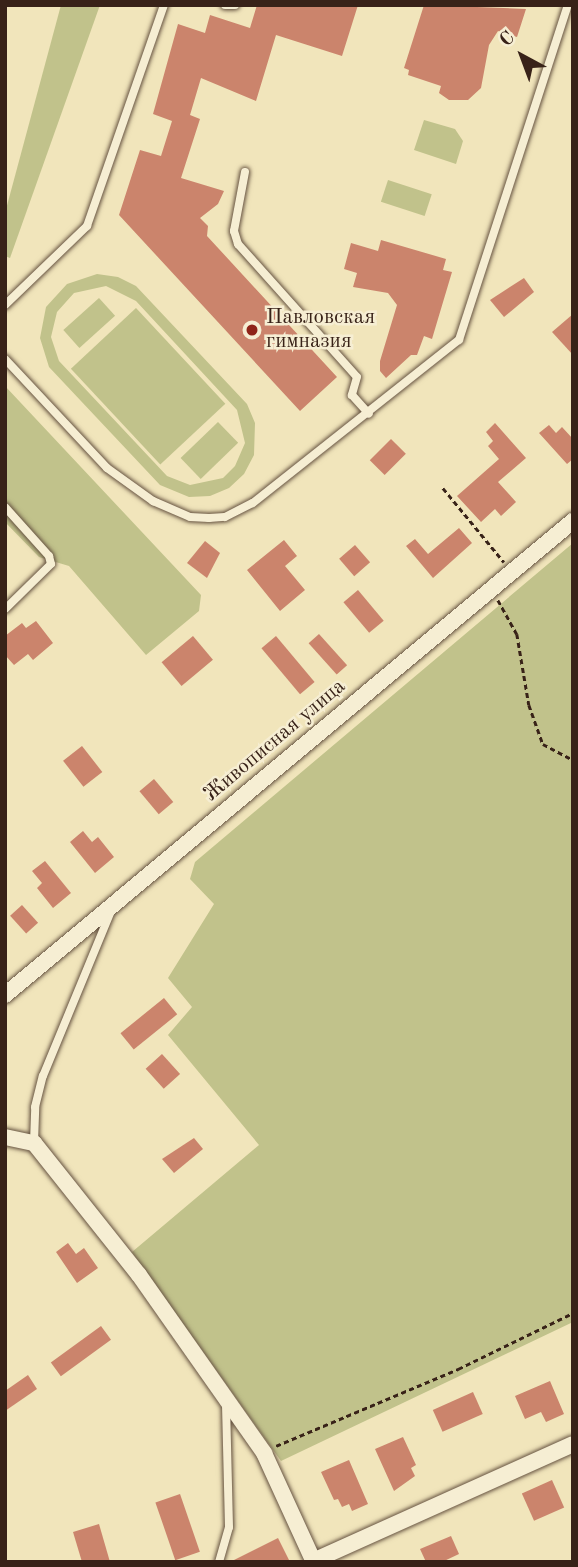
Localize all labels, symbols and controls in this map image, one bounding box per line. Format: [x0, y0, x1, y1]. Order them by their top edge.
north arrow [487, 21, 557, 91]
text: С [497, 28, 519, 51]
place label: Павловская гимназия [266, 305, 375, 355]
marker: Павловская гимназия [244, 322, 260, 338]
street label: Живописная улица [199, 674, 351, 808]

